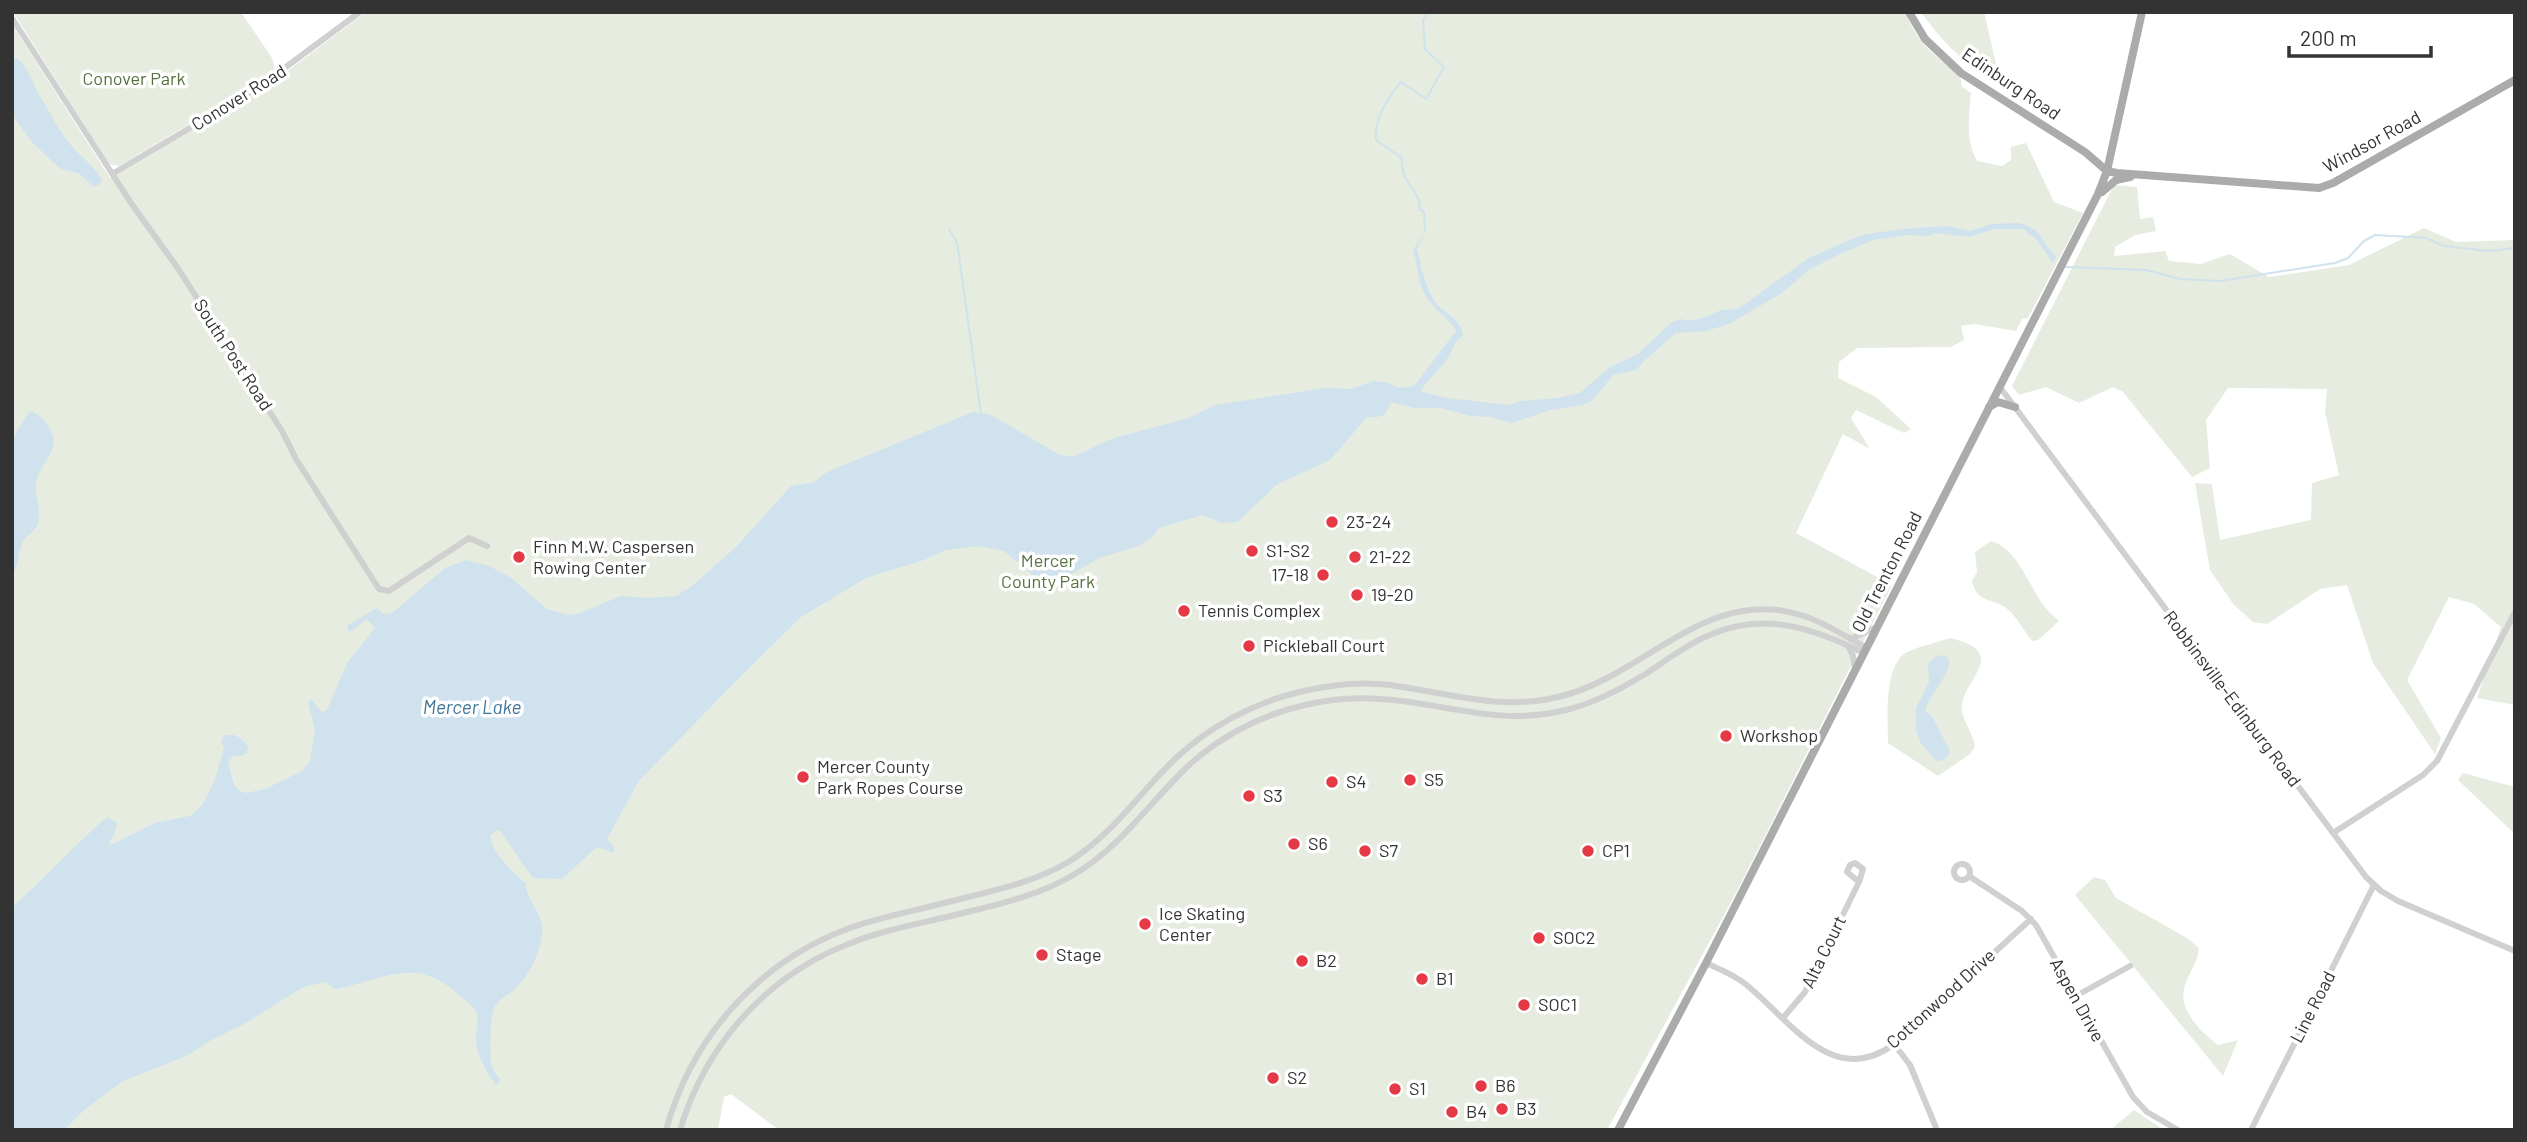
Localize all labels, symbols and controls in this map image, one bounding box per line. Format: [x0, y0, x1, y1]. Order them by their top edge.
scale bar [2289, 14, 2431, 58]
text: 200 m [2300, 25, 2357, 50]
street label: Edinburg Road [1958, 42, 2065, 124]
street label: Conover Road [187, 59, 290, 135]
park label: Conover Park [82, 67, 186, 89]
street label: Windsor Road [2319, 105, 2424, 177]
street label: South Post Road [190, 295, 278, 414]
street label: Old Trenton Road [1846, 507, 1926, 636]
place label: 23-24 [1346, 510, 1391, 532]
marker: 23-24 [1324, 514, 1340, 530]
place label: Finn M.W. Caspersen Rowing Center [533, 535, 694, 578]
place label: S1-S2 [1266, 539, 1310, 561]
marker: S1-S2 [1244, 543, 1260, 559]
place label: 21-22 [1369, 545, 1411, 567]
marker: Finn M.W. Caspersen Rowing Center [511, 549, 527, 565]
park label: Mercer County Park [1001, 549, 1095, 592]
marker: 21-22 [1347, 549, 1363, 565]
place label: 17-18 [1271, 563, 1309, 585]
marker: 17-18 [1315, 567, 1331, 583]
place label: 19-20 [1371, 583, 1414, 605]
marker: 19-20 [1349, 587, 1365, 603]
place label: Tennis Complex [1198, 599, 1321, 621]
marker: Tennis Complex [1176, 603, 1192, 619]
street label: Robbinsville-Edinburg Road [2159, 606, 2306, 791]
place label: Pickleball Court [1263, 634, 1385, 656]
marker: Pickleball Court [1241, 638, 1257, 654]
water label: Mercer Lake [423, 695, 521, 718]
place label: Workshop [1740, 724, 1818, 746]
marker: Workshop [1718, 728, 1734, 744]
place label: Mercer County Park Ropes Course [817, 755, 963, 798]
place label: S5 [1424, 768, 1444, 790]
marker: Mercer County Park Ropes Course [795, 769, 811, 785]
place label: S4 [1346, 770, 1366, 792]
marker: S5 [1402, 772, 1418, 788]
marker: S4 [1324, 774, 1340, 790]
place label: S3 [1263, 784, 1283, 806]
marker: S3 [1241, 788, 1257, 804]
place label: S6 [1308, 832, 1328, 854]
marker: S6 [1286, 836, 1302, 852]
place label: S7 [1379, 839, 1399, 861]
place label: CP1 [1602, 839, 1630, 861]
marker: S7 [1357, 843, 1373, 859]
marker: CP1 [1580, 843, 1596, 859]
place label: Ice Skating Center [1159, 902, 1245, 945]
street label: Alta Court [1796, 912, 1850, 991]
marker: Ice Skating Center [1137, 916, 1153, 932]
place label: SOC2 [1553, 926, 1595, 948]
marker: SOC2 [1531, 930, 1547, 946]
place label: Stage [1056, 943, 1102, 965]
street label: Cottonwood Drive [1881, 944, 1999, 1053]
marker: Stage [1034, 947, 1050, 963]
place label: B2 [1316, 949, 1337, 971]
marker: B2 [1294, 953, 1310, 969]
street label: Aspen Drive [2046, 954, 2110, 1045]
place label: B1 [1436, 967, 1454, 989]
street label: Line Road [2285, 967, 2339, 1046]
marker: B1 [1414, 971, 1430, 987]
place label: SOC1 [1538, 993, 1577, 1015]
marker: SOC1 [1516, 997, 1532, 1013]
place label: S2 [1287, 1066, 1307, 1088]
marker: S2 [1265, 1070, 1281, 1086]
place label: B6 [1495, 1074, 1516, 1096]
place label: S1 [1409, 1077, 1426, 1099]
marker: B6 [1473, 1078, 1489, 1094]
marker: S1 [1387, 1081, 1403, 1097]
place label: B3 [1516, 1097, 1537, 1119]
place label: B4 [1466, 1100, 1487, 1122]
marker: B3 [1494, 1101, 1510, 1117]
marker: B4 [1444, 1104, 1460, 1120]

